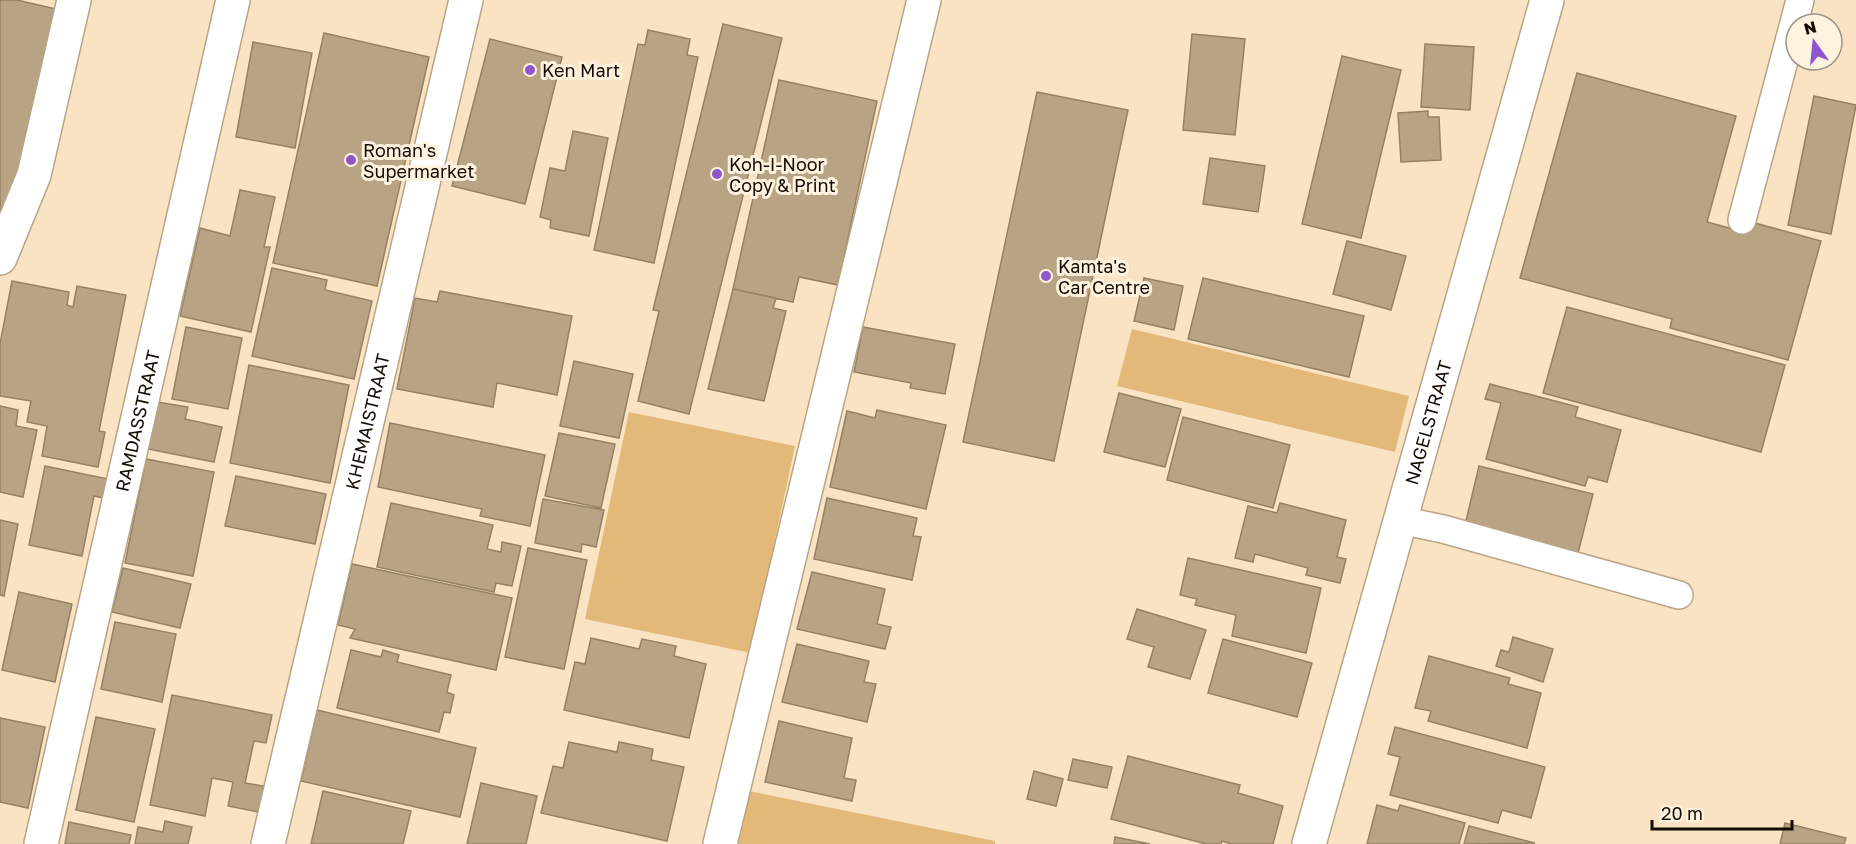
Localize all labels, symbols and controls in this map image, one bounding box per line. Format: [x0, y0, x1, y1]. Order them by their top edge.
north arrow [1784, 12, 1844, 72]
text: N [1802, 16, 1819, 39]
place label: Ken Mart [542, 59, 620, 81]
marker: Ken Mart [523, 63, 537, 77]
place label: Roman's Supermarket [363, 139, 475, 182]
marker: Roman's Supermarket [344, 153, 358, 167]
place label: Koh-I-Noor Copy & Print [729, 153, 836, 196]
marker: Koh-I-Noor Copy & Print [710, 167, 724, 181]
place label: Kamta's Car Centre [1058, 255, 1150, 298]
marker: Kamta's Car Centre [1039, 269, 1053, 283]
street label: RAMDASSTRAAT [111, 348, 164, 494]
street label: KHEMAISTRAAT [341, 351, 394, 492]
street label: NAGELSTRAAT [1400, 358, 1456, 487]
scale bar [1652, 793, 1792, 831]
text: 20 m [1661, 802, 1703, 824]

